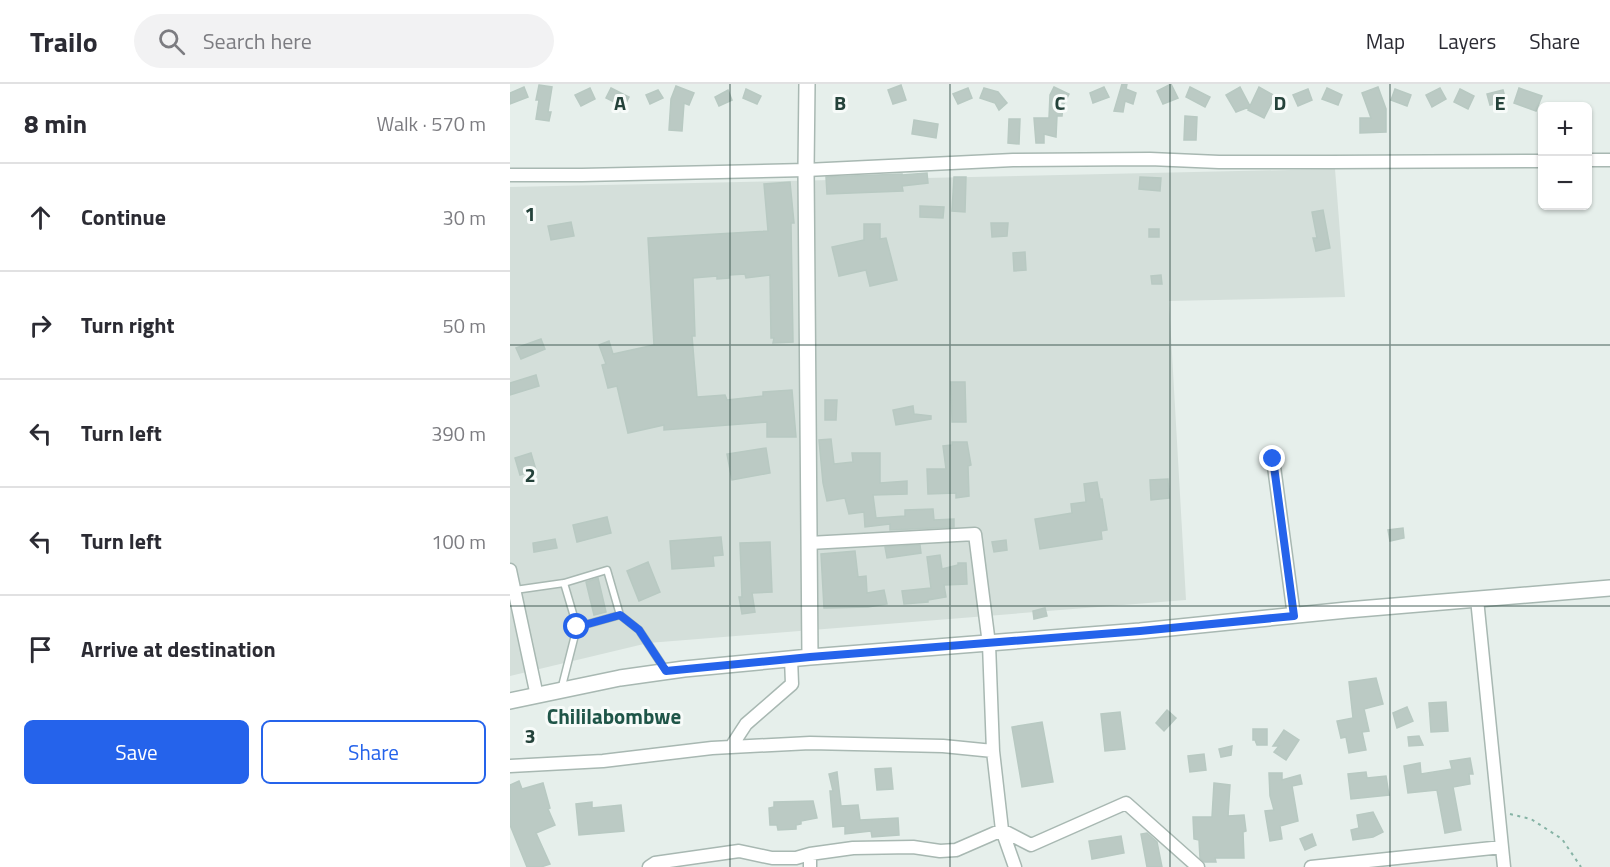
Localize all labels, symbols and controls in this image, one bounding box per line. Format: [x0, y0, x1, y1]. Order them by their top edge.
search box [134, 14, 554, 68]
text: Trailo [30, 20, 98, 63]
text: Search here [203, 24, 312, 58]
icon: search [155, 25, 188, 58]
text: Map [1366, 25, 1405, 57]
text: Layers [1438, 25, 1496, 57]
text: Share [1529, 25, 1580, 57]
text: A [614, 87, 626, 118]
text: B [834, 87, 846, 118]
text: C [1055, 87, 1066, 118]
text: D [1274, 87, 1286, 118]
text: E [1494, 87, 1506, 118]
map controls [1538, 102, 1592, 210]
button: + [1538, 102, 1592, 156]
text: 8 min [24, 104, 87, 143]
text: Walk · 570 m [377, 108, 486, 139]
button: − [1538, 156, 1592, 210]
text: 1 [524, 198, 536, 229]
text: Continue [81, 200, 166, 234]
icon: ahead [24, 201, 57, 234]
text: 30 m [442, 202, 486, 233]
text: Turn right [81, 308, 175, 342]
icon: right [24, 309, 57, 342]
text: 50 m [442, 310, 486, 341]
text: Turn left [81, 416, 162, 450]
icon: left [24, 417, 57, 450]
text: 390 m [431, 418, 486, 449]
route end [1259, 445, 1285, 471]
text: 2 [524, 459, 536, 490]
text: Turn left [81, 524, 162, 558]
icon: left [24, 525, 57, 558]
text: 100 m [431, 526, 486, 557]
route start [563, 613, 589, 639]
text: Arrive at destination [81, 632, 276, 666]
icon: arrive [24, 633, 57, 666]
district label: Chililabombwe [547, 700, 681, 732]
button: Save [24, 720, 249, 784]
button: Share [261, 720, 486, 784]
text: 3 [524, 720, 536, 751]

